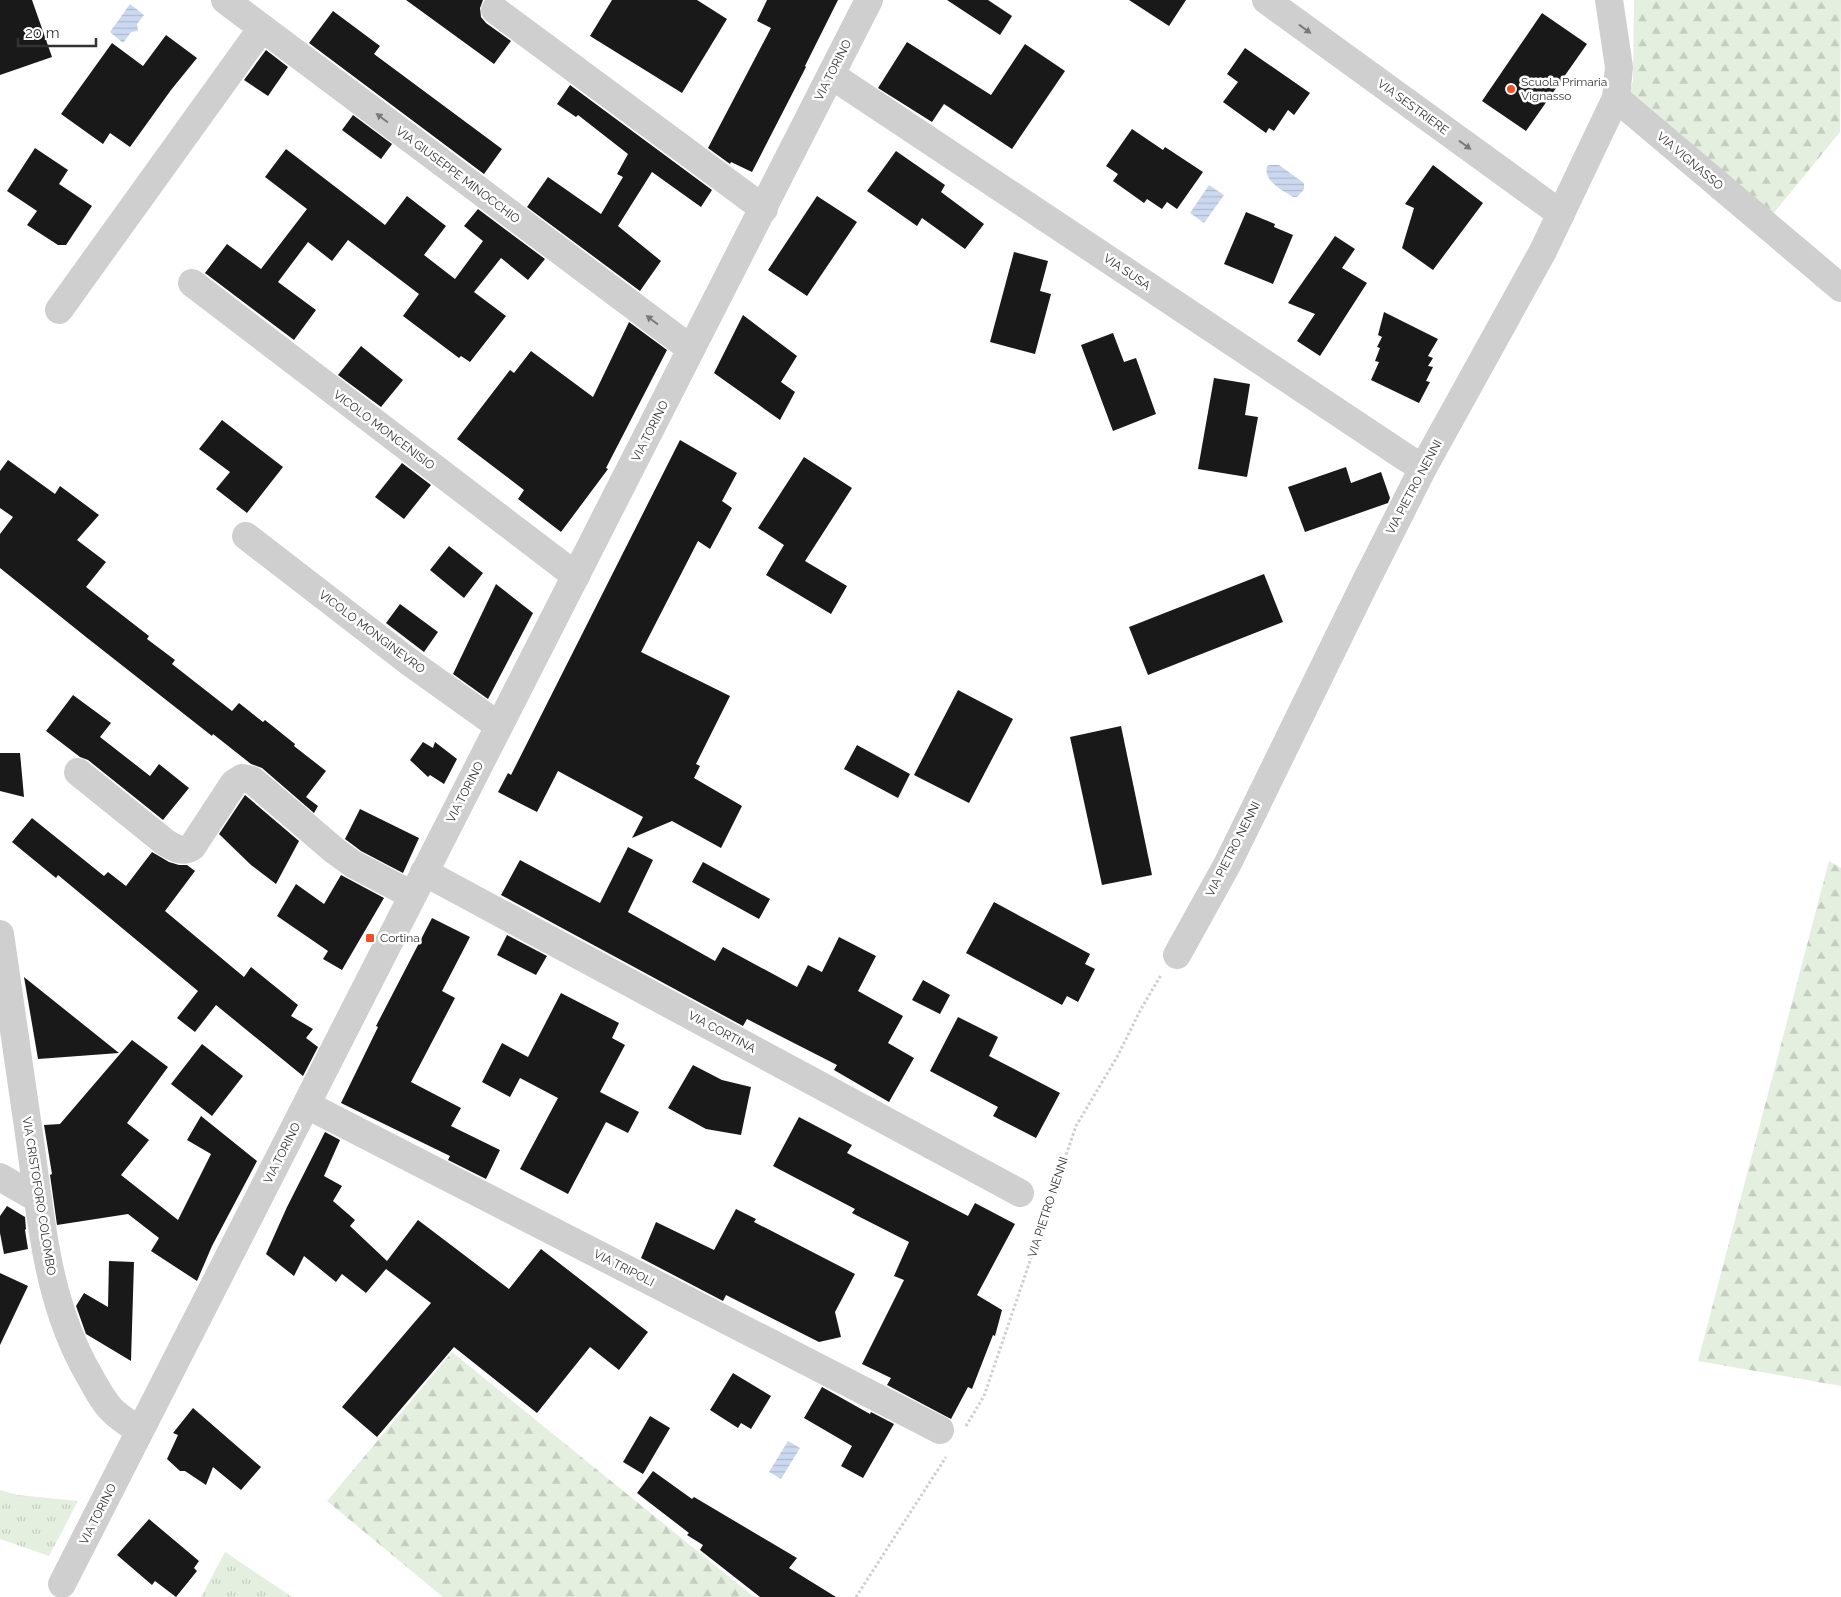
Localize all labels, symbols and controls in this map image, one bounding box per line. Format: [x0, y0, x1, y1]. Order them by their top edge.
scale bar [18, 15, 95, 47]
one-way arrow [1298, 23, 1311, 34]
text: 20 m [25, 24, 60, 42]
street label: VIA TORINO [812, 37, 854, 103]
place label: Scuola Primaria Vignasso [1521, 75, 1607, 103]
street label: VIA SESTRIERE [1375, 77, 1451, 137]
marker: Scuola Primaria Vignasso [1505, 83, 1517, 95]
one-way arrow [375, 113, 389, 123]
street label: VIA GIUSEPPE MINOCCHIO [393, 124, 523, 226]
street label: VIA VIGNASSO [1654, 129, 1726, 193]
one-way arrow [1458, 139, 1471, 150]
street label: VIA SUSA [1101, 251, 1153, 293]
one-way arrow [645, 315, 659, 325]
street label: VICOLO MONCENISIO [331, 387, 437, 473]
street label: VIA TORINO [629, 398, 671, 464]
street label: VIA PIETRO NENNI [1383, 437, 1445, 537]
street label: VICOLO MONGINEVRO [316, 588, 428, 676]
street label: VIA TORINO [444, 759, 486, 825]
street label: VIA PIETRO NENNI [1203, 799, 1263, 899]
place label: Cortina [380, 931, 420, 945]
marker: Cortina [364, 932, 376, 944]
street label: VIA CORTINA [686, 1008, 758, 1056]
street label: VIA CRISTOFORO COLOMBO [20, 1116, 58, 1276]
street label: VIA TORINO [261, 1120, 303, 1186]
street label: VIA PIETRO NENNI [1025, 1155, 1071, 1259]
street label: VIA TRIPOLI [591, 1247, 657, 1289]
street label: VIA TORINO [77, 1481, 119, 1547]

